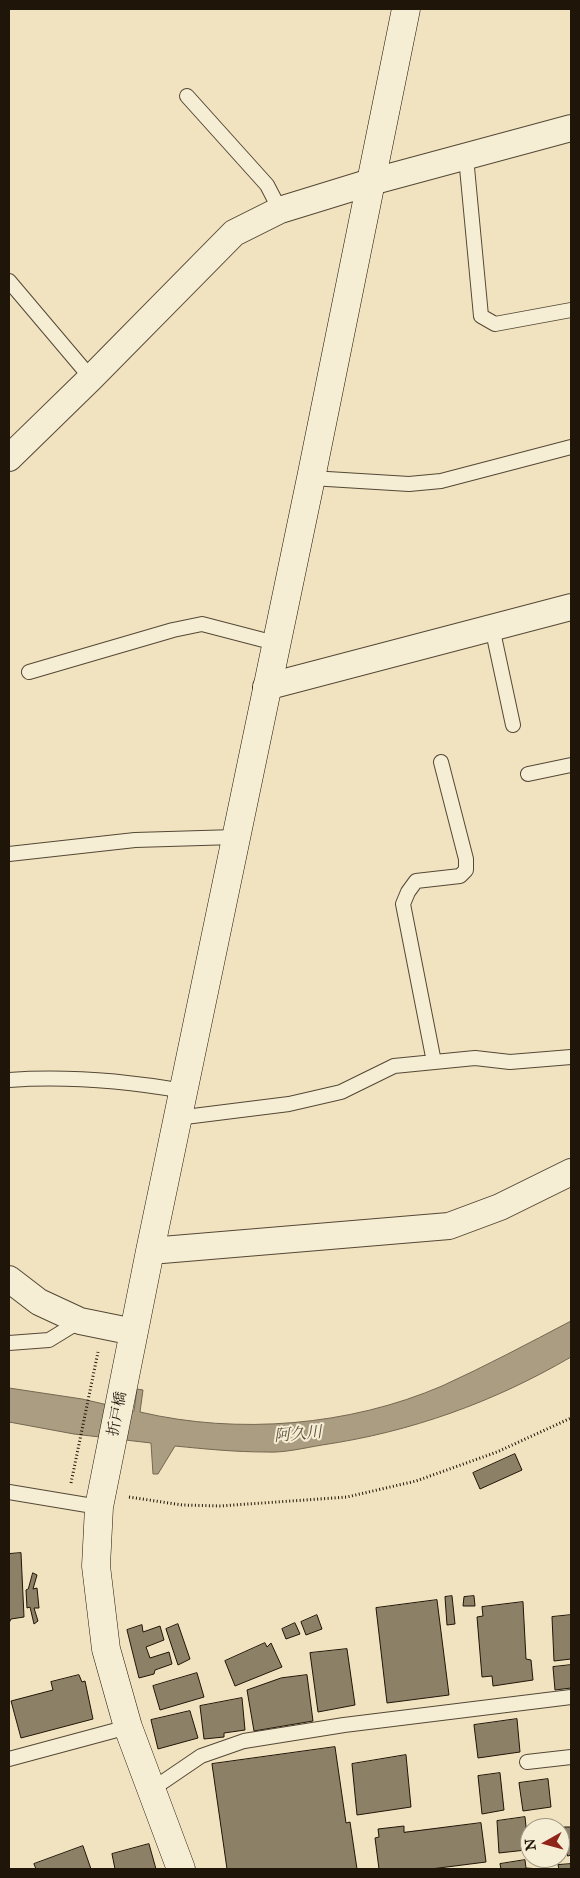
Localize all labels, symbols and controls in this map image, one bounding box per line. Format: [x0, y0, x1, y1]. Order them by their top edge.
street label: 折戸橋 [105, 1390, 131, 1438]
water label: 阿久川 [273, 1423, 323, 1447]
north arrow [520, 1818, 570, 1868]
text: N [521, 1838, 540, 1852]

